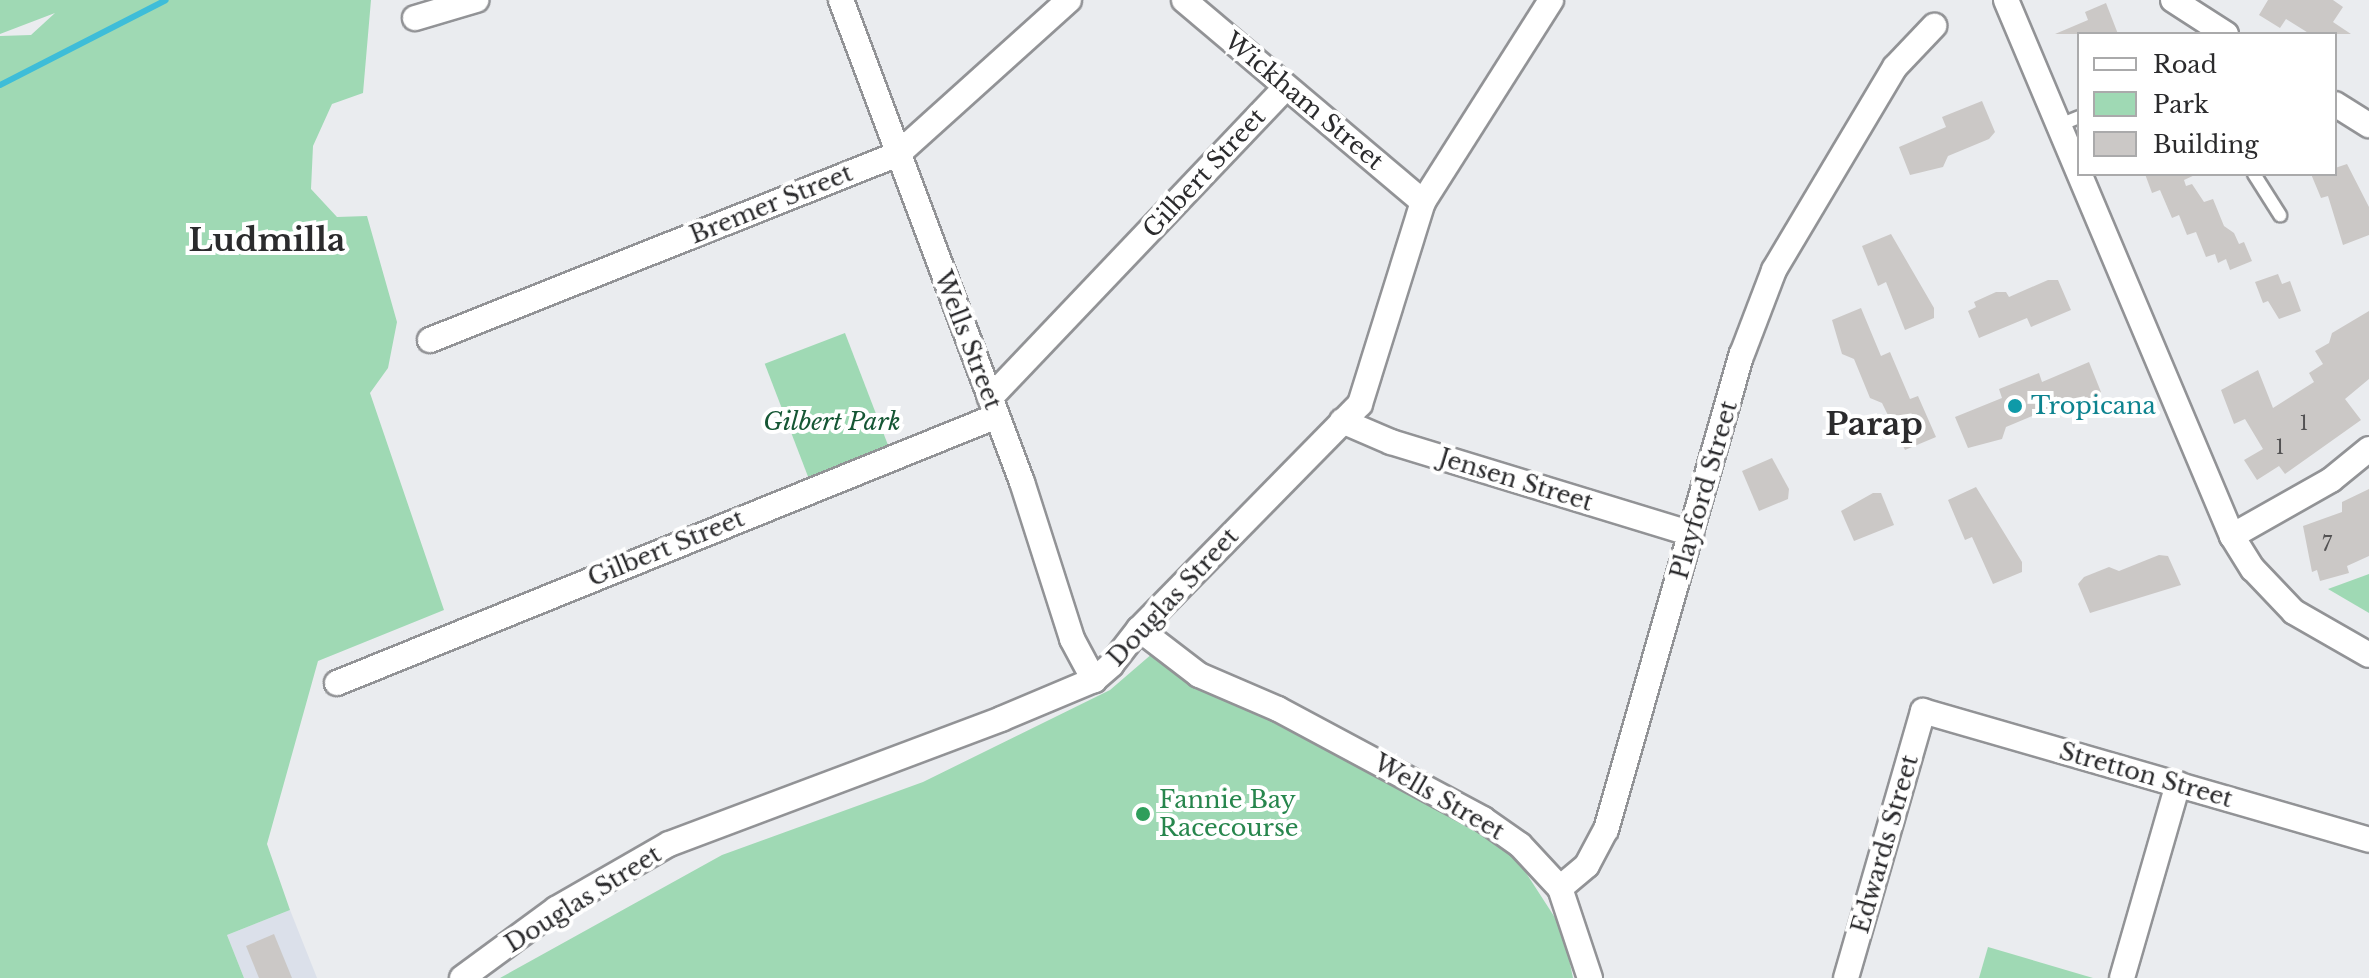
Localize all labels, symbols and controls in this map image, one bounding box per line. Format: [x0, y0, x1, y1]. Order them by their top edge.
street label: Wickham Street [1219, 26, 1389, 176]
legend [2077, 32, 2337, 176]
text: Road [2153, 50, 2217, 79]
text: Park [2153, 90, 2209, 119]
street label: Gilbert Street [1137, 103, 1271, 243]
text: Building [2153, 130, 2259, 159]
street label: Bremer Street [685, 158, 857, 250]
district label: Ludmilla [189, 221, 345, 259]
street label: Wells Street [928, 267, 1008, 413]
place label: Tropicana [2031, 392, 2156, 420]
street label: Playford Street [1665, 397, 1743, 583]
marker: Tropicana [2006, 397, 2024, 415]
district label: Parap [1825, 405, 1923, 443]
park label: Gilbert Park [763, 408, 901, 436]
house number: 1 [2300, 411, 2308, 435]
house number: 1 [2276, 435, 2284, 459]
street label: Jensen Street [1436, 443, 1596, 517]
street label: Gilbert Street [584, 504, 748, 592]
street label: Douglas Street [1102, 522, 1244, 672]
house number: 7 [2322, 532, 2332, 556]
street label: Stretton Street [2056, 737, 2236, 813]
street label: Wells Street [1369, 748, 1509, 846]
street label: Edwards Street [1846, 751, 1924, 937]
place label: Fannie Bay Racecourse [1159, 786, 1299, 842]
marker: Fannie Bay Racecourse [1134, 805, 1152, 823]
street label: Douglas Street [500, 840, 666, 958]

